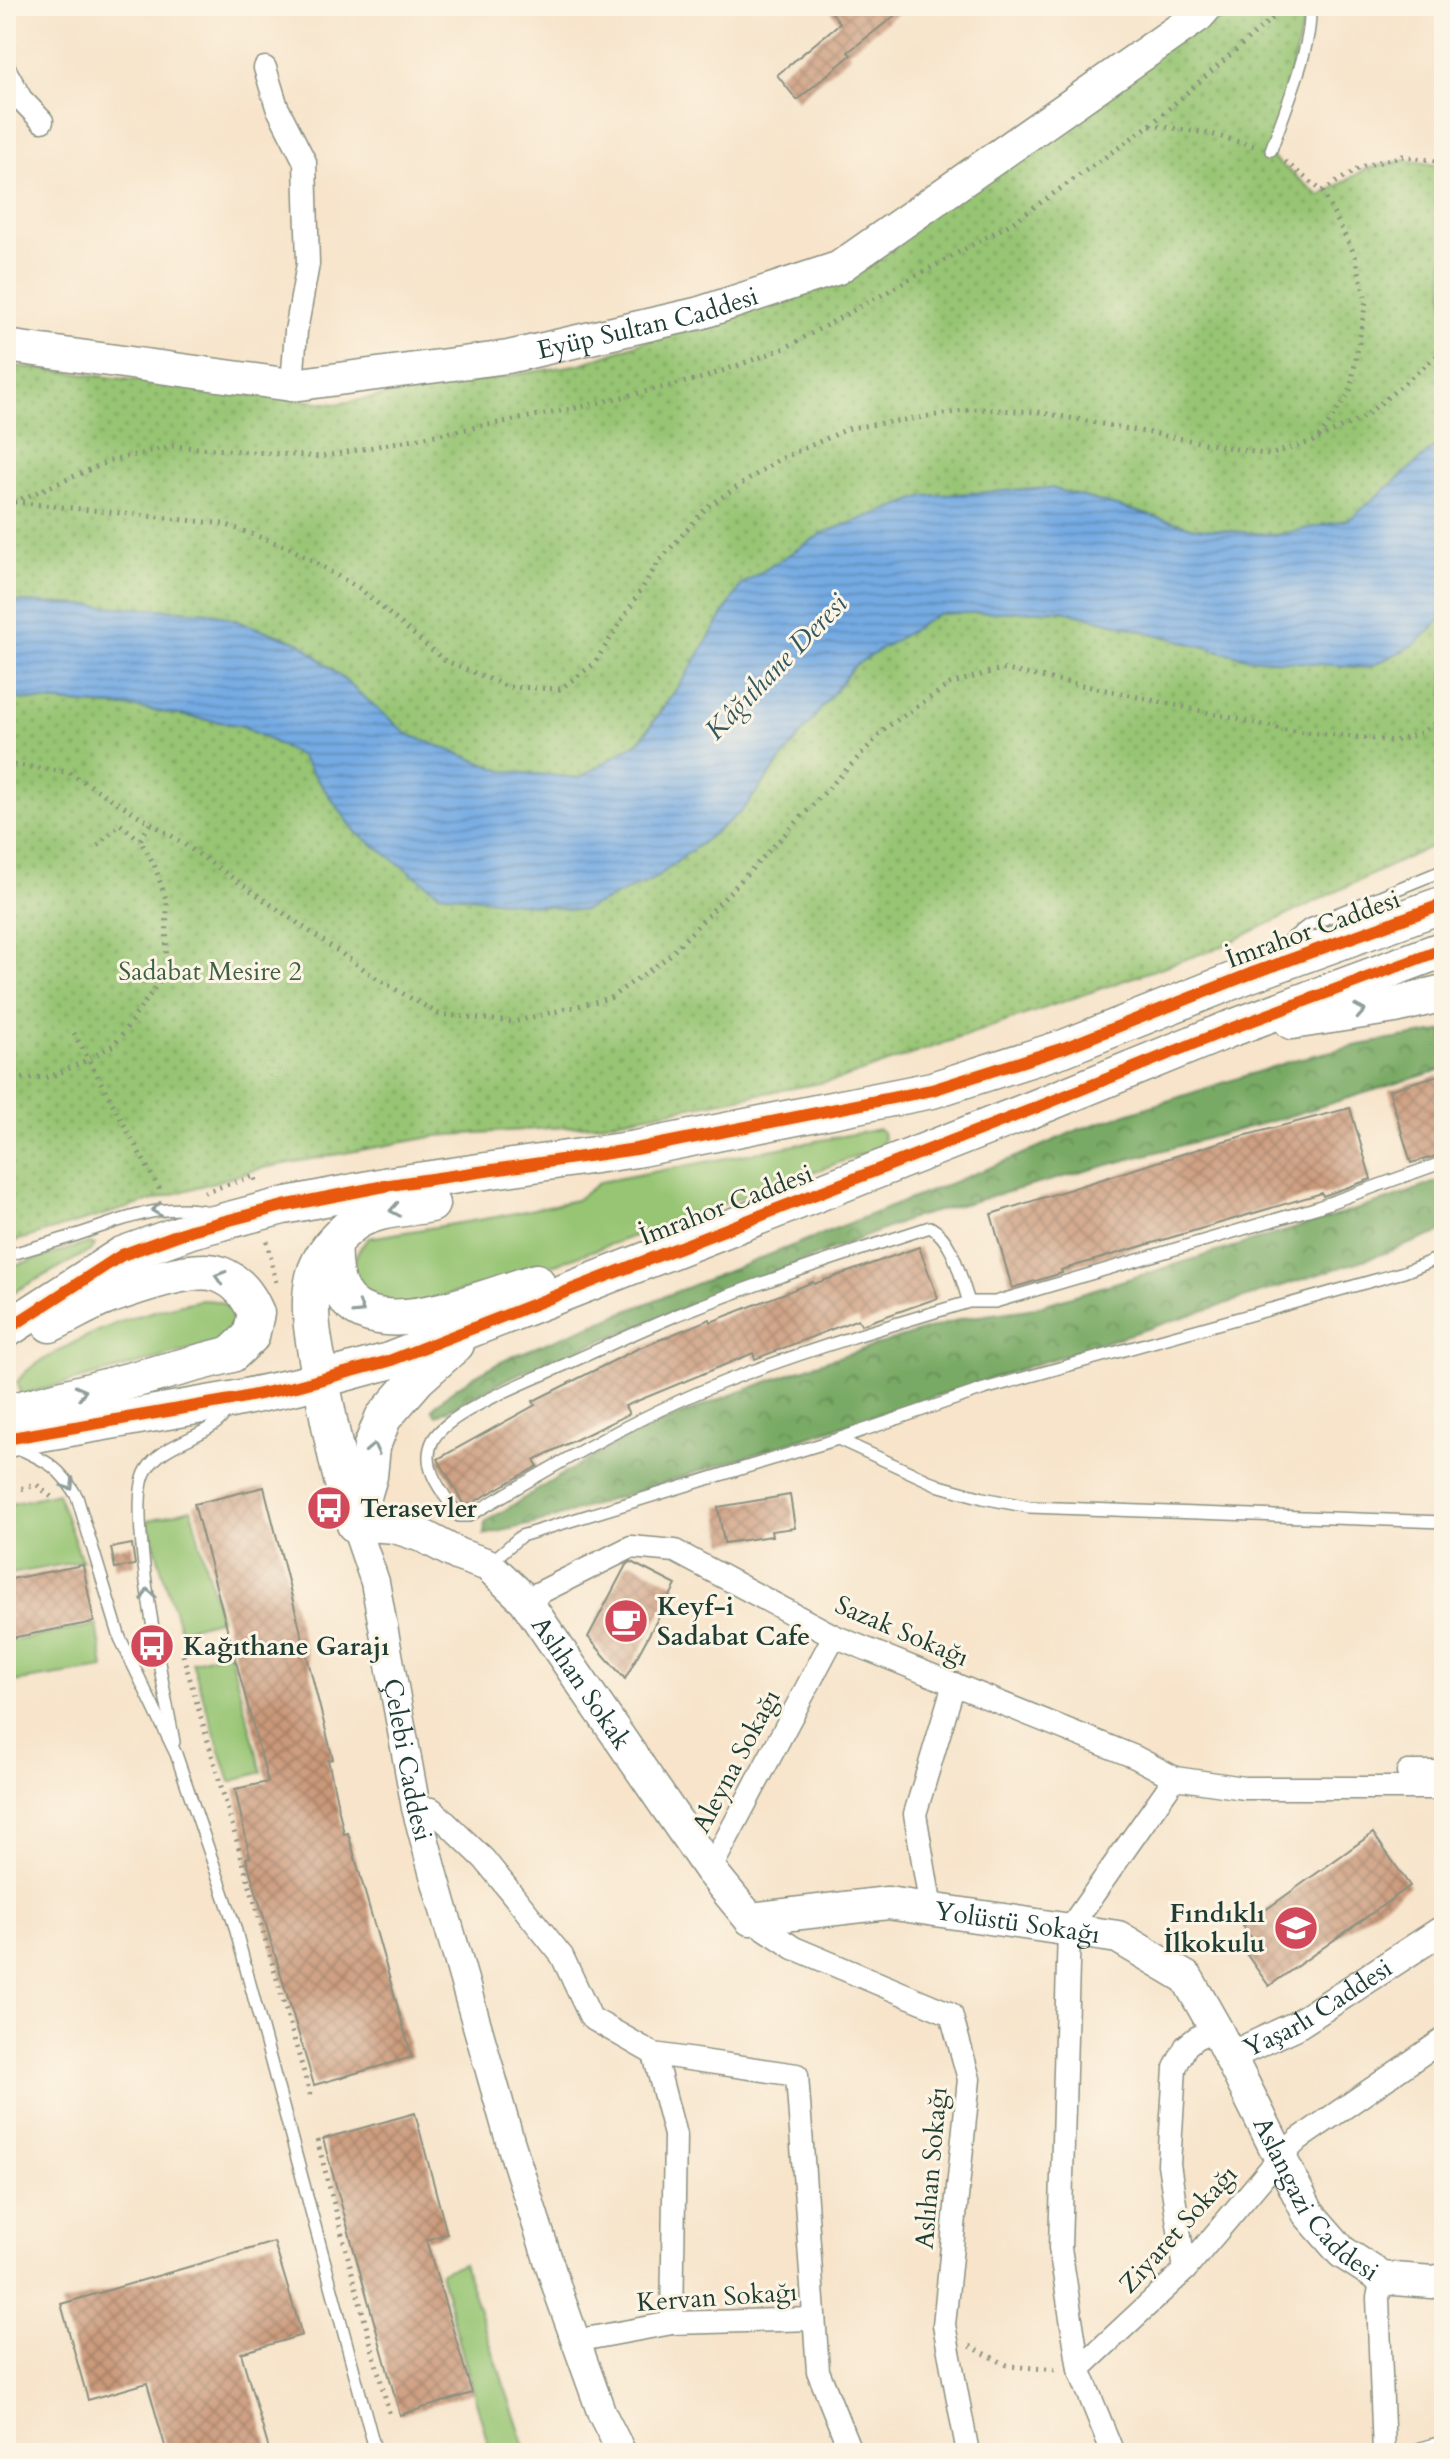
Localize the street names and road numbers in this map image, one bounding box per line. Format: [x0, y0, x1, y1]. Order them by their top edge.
street label: Eyüp Sultan Caddesi [534, 278, 762, 367]
street label: İmrahor Caddesi [1221, 881, 1405, 977]
street label: İmrahor Caddesi [634, 1156, 818, 1254]
street label: Sazak Sokağı [830, 1587, 974, 1675]
street label: Aslıhan Sokak [523, 1609, 640, 1756]
street label: Çelebi Caddesi [375, 1675, 442, 1845]
street label: Aleyna Sokağı [684, 1683, 788, 1839]
street label: Yolüstü Sokağı [932, 1893, 1102, 1952]
street label: Yaşarlı Caddesi [1237, 1950, 1399, 2065]
street label: Aslıhan Sokağı [906, 2086, 956, 2250]
street label: Aslangazi Caddesi [1245, 2111, 1386, 2289]
street label: Ziyaret Sokağı [1111, 2157, 1245, 2301]
street label: Kervan Sokağı [636, 2274, 798, 2320]

